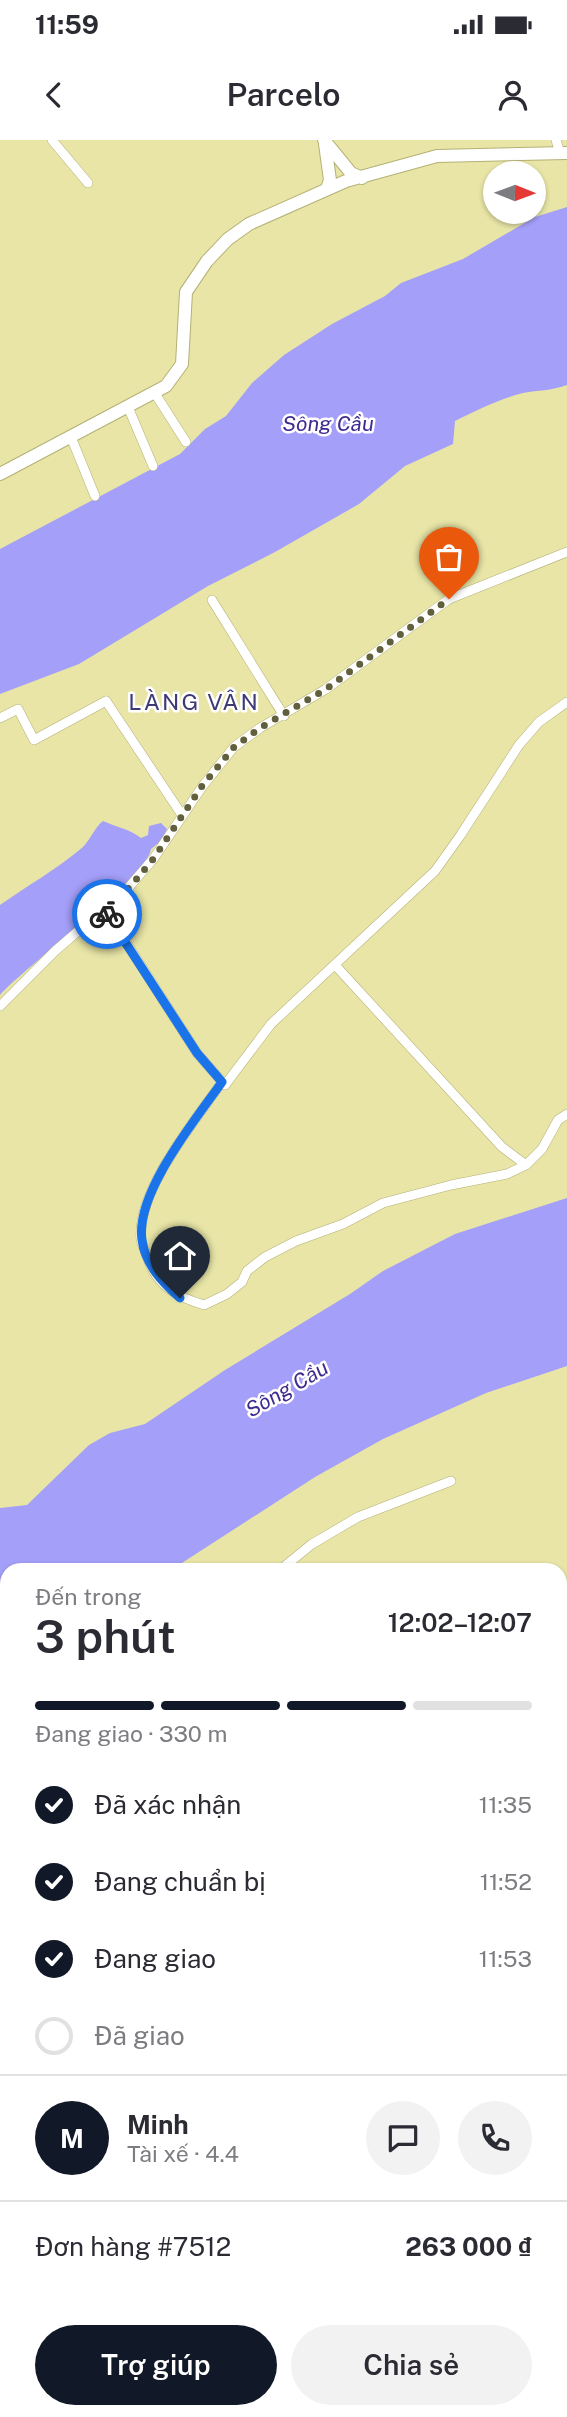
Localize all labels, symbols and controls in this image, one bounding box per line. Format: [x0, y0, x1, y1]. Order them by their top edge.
text: 11:59 [35, 9, 99, 40]
icon: back [35, 76, 73, 114]
text: Parcelo [226, 76, 341, 113]
icon: person [494, 76, 532, 114]
north arrow [483, 161, 546, 224]
map controls [483, 161, 546, 224]
water label: Sông Cầu [282, 411, 374, 436]
pin [419, 527, 479, 599]
icon: bag [430, 538, 468, 576]
district label: LÀNG VÂN [128, 688, 260, 715]
courier [72, 879, 142, 949]
icon: bike [88, 895, 126, 933]
pin [150, 1226, 210, 1298]
icon: home [161, 1237, 199, 1275]
water label: Sông Cầu [241, 1355, 333, 1422]
text: Đến trong [35, 1583, 142, 1610]
text: 12:02–12:07 [388, 1607, 532, 1638]
text: 3 phút [35, 1609, 176, 1663]
text: Đang giao · 330 m [35, 1720, 227, 1747]
icon: check [35, 1786, 73, 1824]
text: Đã xác nhận [94, 1789, 241, 1820]
text: 11:35 [479, 1791, 532, 1818]
icon: check [35, 1863, 73, 1901]
text: Đang chuẩn bị [94, 1866, 266, 1897]
text: 11:52 [480, 1868, 532, 1895]
icon: check [35, 1940, 73, 1978]
text: Đang giao [94, 1943, 216, 1974]
text: 11:53 [479, 1945, 532, 1972]
text: Đã giao [94, 2020, 185, 2051]
button: chat [366, 2101, 440, 2175]
button: phone [458, 2101, 532, 2175]
text: Minh [127, 2109, 189, 2140]
text: M [60, 2123, 84, 2154]
text: Tài xế · 4.4 [127, 2140, 239, 2167]
text: Đơn hàng #7512 [35, 2231, 231, 2262]
text: 263 000 ₫ [405, 2231, 532, 2262]
button: Trợ giúp [35, 2325, 277, 2405]
button: Chia sẻ [291, 2325, 532, 2405]

